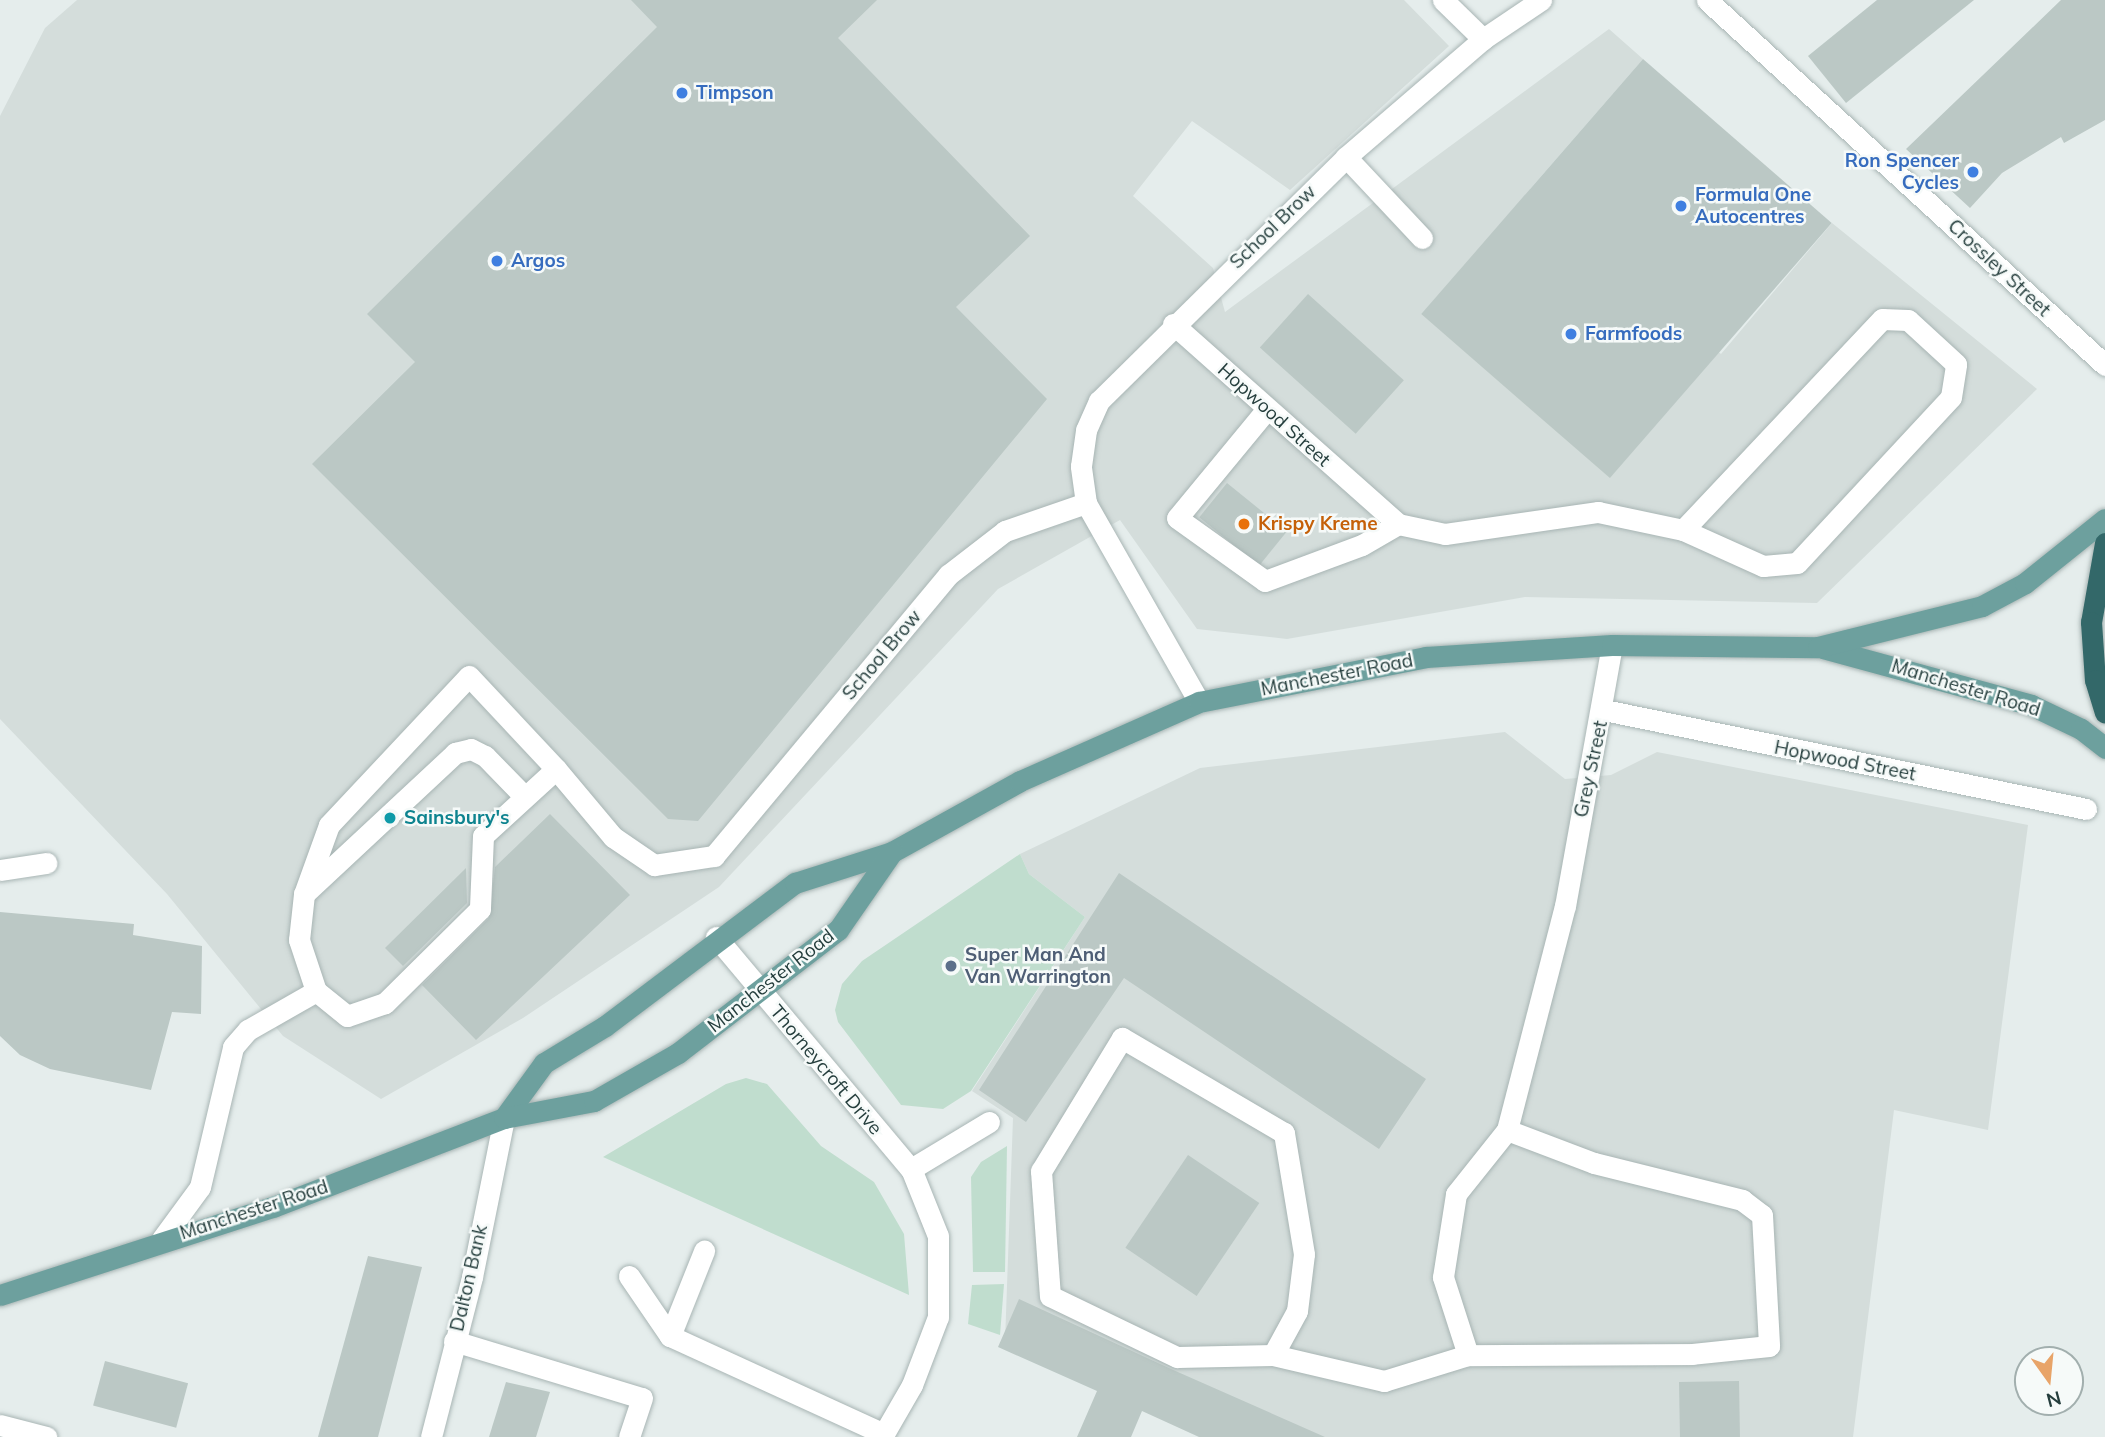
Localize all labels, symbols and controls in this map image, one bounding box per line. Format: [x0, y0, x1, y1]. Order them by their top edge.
place label: Timpson [696, 82, 774, 104]
marker: Timpson [674, 85, 690, 101]
place label: Ron Spencer Cycles [1845, 150, 1959, 194]
marker: Ron Spencer Cycles [1965, 164, 1981, 180]
street label: School Brow [1225, 180, 1321, 274]
place label: Formula One Autocentres [1695, 184, 1811, 228]
marker: Formula One Autocentres [1673, 198, 1689, 214]
street label: Crossley Street [1943, 215, 2055, 321]
place label: Argos [511, 250, 565, 272]
marker: Argos [489, 253, 505, 269]
place label: Farmfoods [1585, 323, 1682, 345]
marker: Farmfoods [1563, 326, 1579, 342]
street label: Hopwood Street [1213, 358, 1335, 472]
place label: Krispy Kreme [1258, 513, 1378, 535]
marker: Krispy Kreme [1236, 516, 1252, 532]
street label: School Brow [838, 605, 926, 705]
street label: Manchester Road [1259, 649, 1415, 701]
street label: Manchester Road [1889, 655, 2043, 721]
street label: Grey Street [1570, 718, 1612, 820]
street label: Hopwood Street [1772, 736, 1918, 786]
place label: Sainsbury's [404, 807, 510, 829]
marker: Sainsbury's [382, 810, 398, 826]
street label: Manchester Road [703, 924, 839, 1038]
place label: Super Man And Van Warrington [965, 944, 1111, 988]
marker: Super Man And Van Warrington [943, 958, 959, 974]
street label: Thorneycroft Drive [765, 1001, 887, 1139]
street label: Manchester Road [177, 1175, 331, 1245]
street label: Dalton Bank [446, 1222, 492, 1334]
north arrow [2014, 1346, 2084, 1416]
text: N [2044, 1386, 2064, 1413]

